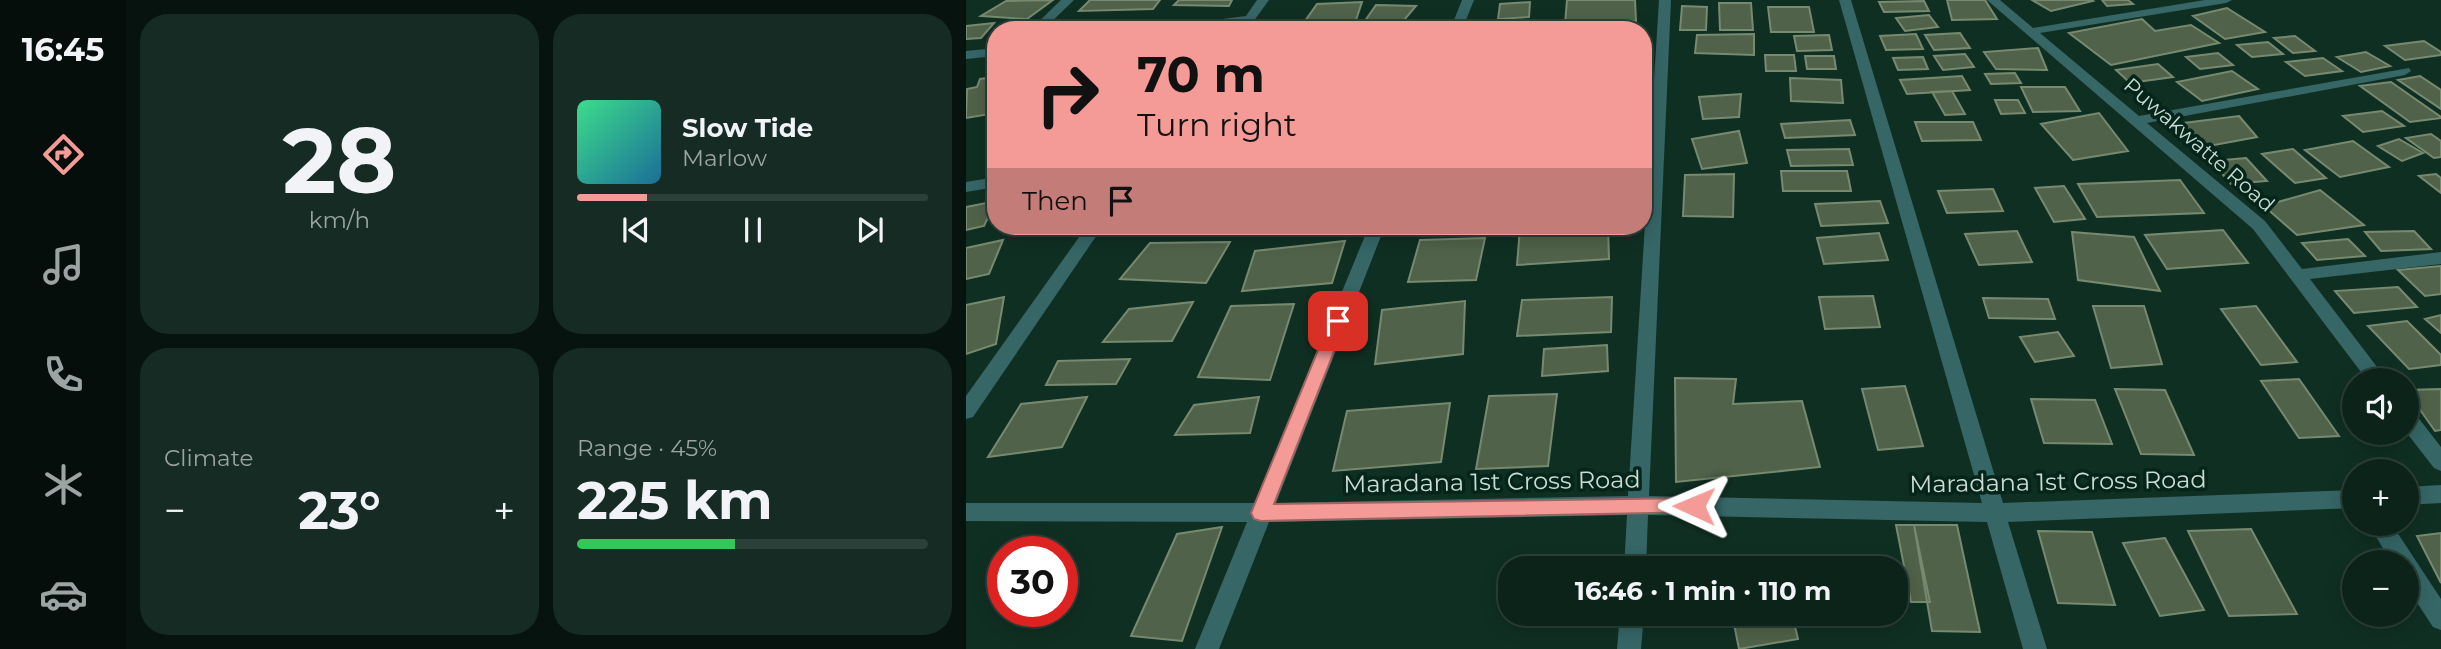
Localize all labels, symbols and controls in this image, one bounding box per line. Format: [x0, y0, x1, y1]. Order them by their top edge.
text: 16:45 [22, 30, 104, 69]
text: 70 m [1137, 45, 1265, 104]
icon: right [1022, 49, 1113, 140]
street label: Puwakwatte Road [2119, 72, 2280, 217]
text: 28 [283, 105, 396, 216]
text: Turn right [1137, 105, 1297, 144]
text: Slow Tide [682, 112, 813, 144]
icon: directions [39, 130, 88, 179]
text: Marlow [682, 144, 767, 172]
icon: arrive [1102, 182, 1140, 220]
text: Then [1022, 185, 1088, 217]
text: km/h [309, 206, 370, 234]
icon: previous [617, 211, 655, 249]
icon: pause [734, 211, 772, 249]
icon: next [851, 211, 889, 249]
icon: music [39, 240, 88, 289]
pin [1308, 291, 1368, 351]
icon: arrive [1319, 302, 1357, 340]
icon: phone [39, 350, 88, 399]
map controls [2342, 368, 2419, 627]
button: sound [2342, 368, 2419, 445]
text: Range · 45% [577, 434, 717, 462]
text: Climate [164, 444, 253, 472]
button: + [2342, 459, 2419, 536]
icon: climate [39, 460, 88, 509]
street label: Maradana 1st Cross Road [1343, 464, 1641, 499]
street label: Maradana 1st Cross Road [1909, 464, 2207, 499]
text: 225 km [577, 469, 772, 532]
position arrow [1657, 469, 1731, 543]
text: 23° [298, 479, 381, 542]
text: − [164, 487, 186, 534]
text: + [493, 487, 515, 534]
speed limit sign: 30 [987, 536, 1078, 627]
button: − [2342, 550, 2419, 627]
icon: car [39, 570, 88, 619]
text: 16:46 · 1 min · 110 m [1575, 575, 1831, 607]

